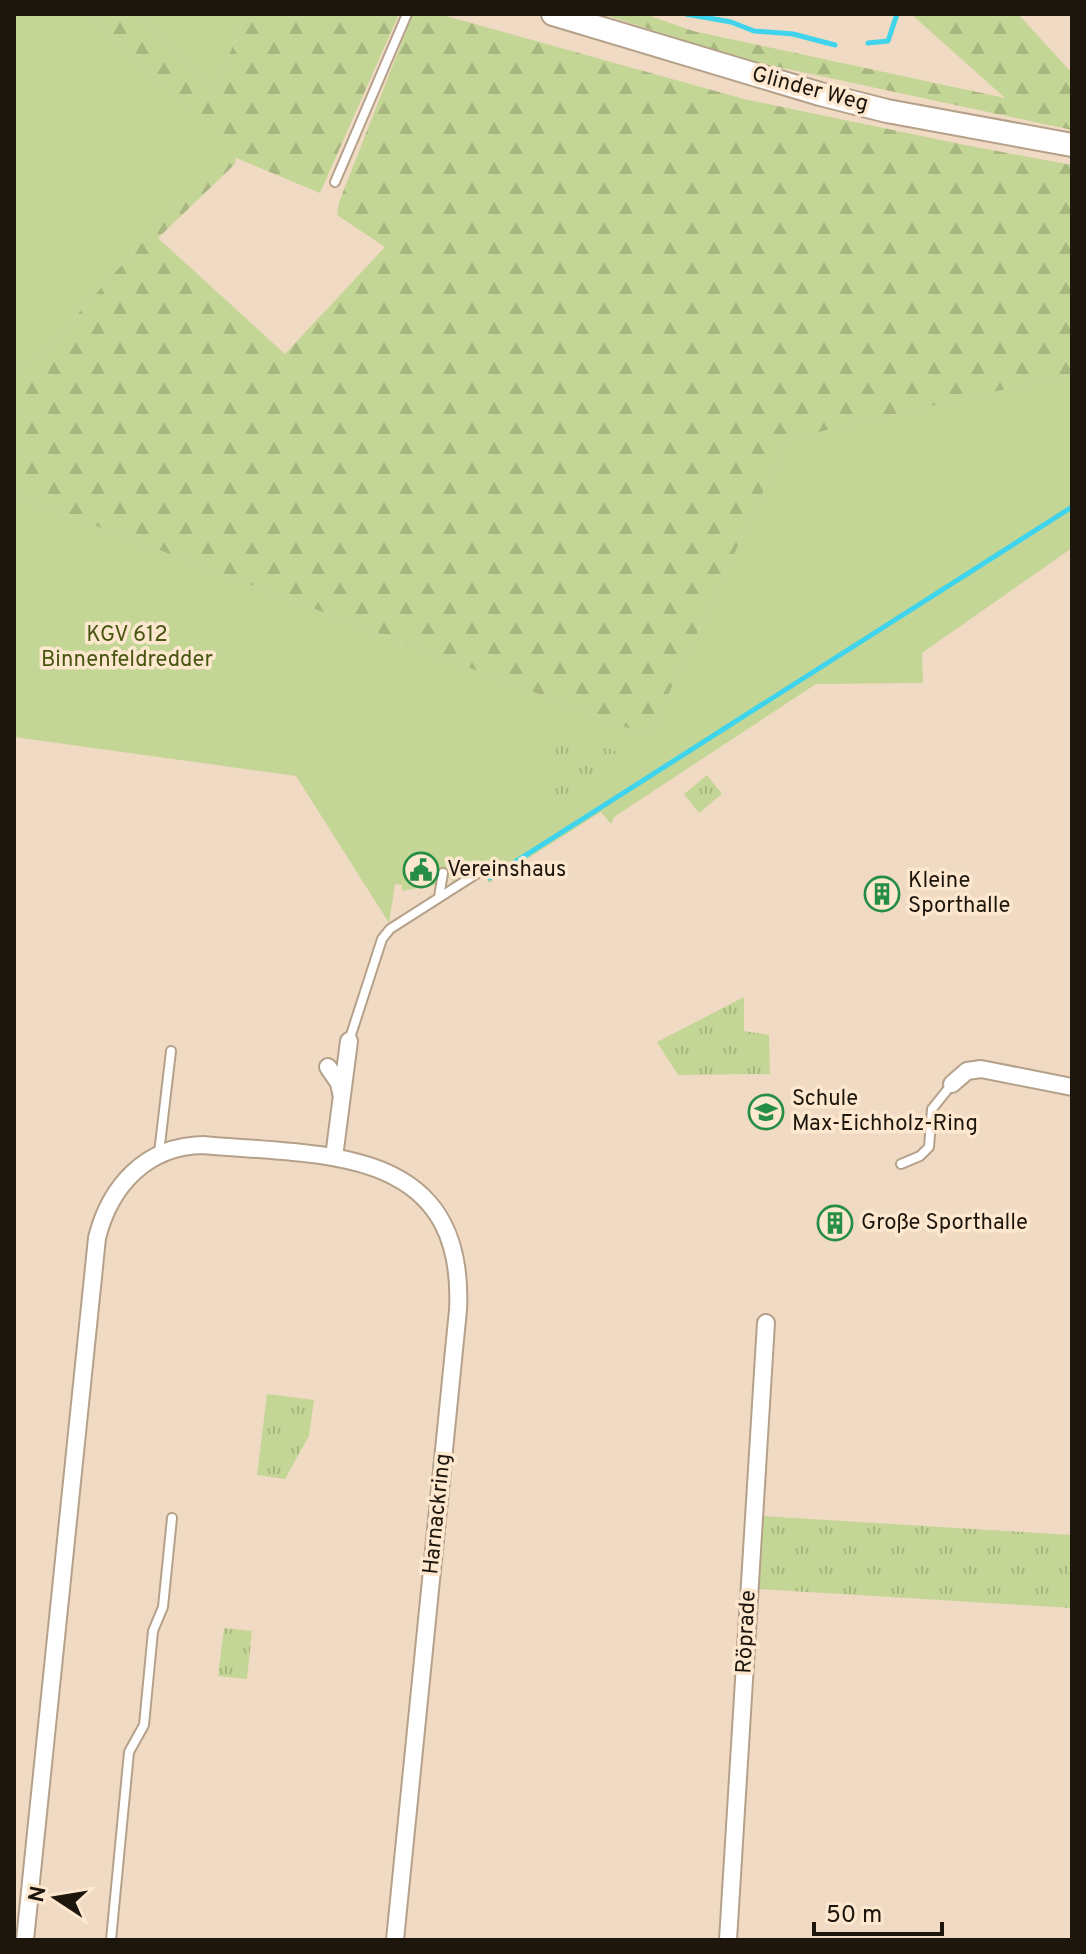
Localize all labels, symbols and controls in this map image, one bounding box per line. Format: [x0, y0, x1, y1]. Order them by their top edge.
street label: Glinder Weg [749, 61, 871, 119]
park label: KGV 612 Binnenfeldredder [41, 622, 214, 674]
public building icon: Vereinshaus [402, 851, 440, 889]
place label: Vereinshaus [447, 857, 566, 884]
place label: Kleine Sporthalle [908, 868, 1010, 920]
building icon: Kleine Sporthalle [863, 875, 901, 913]
place label: Schule Max-Eichholz-Ring [792, 1086, 978, 1138]
school or university icon: Schule Max-Eichholz-Ring [747, 1093, 785, 1131]
building icon: Große Sporthalle [816, 1204, 854, 1242]
place label: Große Sporthalle [861, 1210, 1028, 1237]
street label: Harnackring [418, 1452, 458, 1576]
street label: Röprade [731, 1590, 763, 1674]
north arrow [16, 1858, 96, 1938]
text: N [24, 1884, 54, 1905]
scale bar [814, 1886, 942, 1936]
text: 50 m [826, 1901, 882, 1931]

